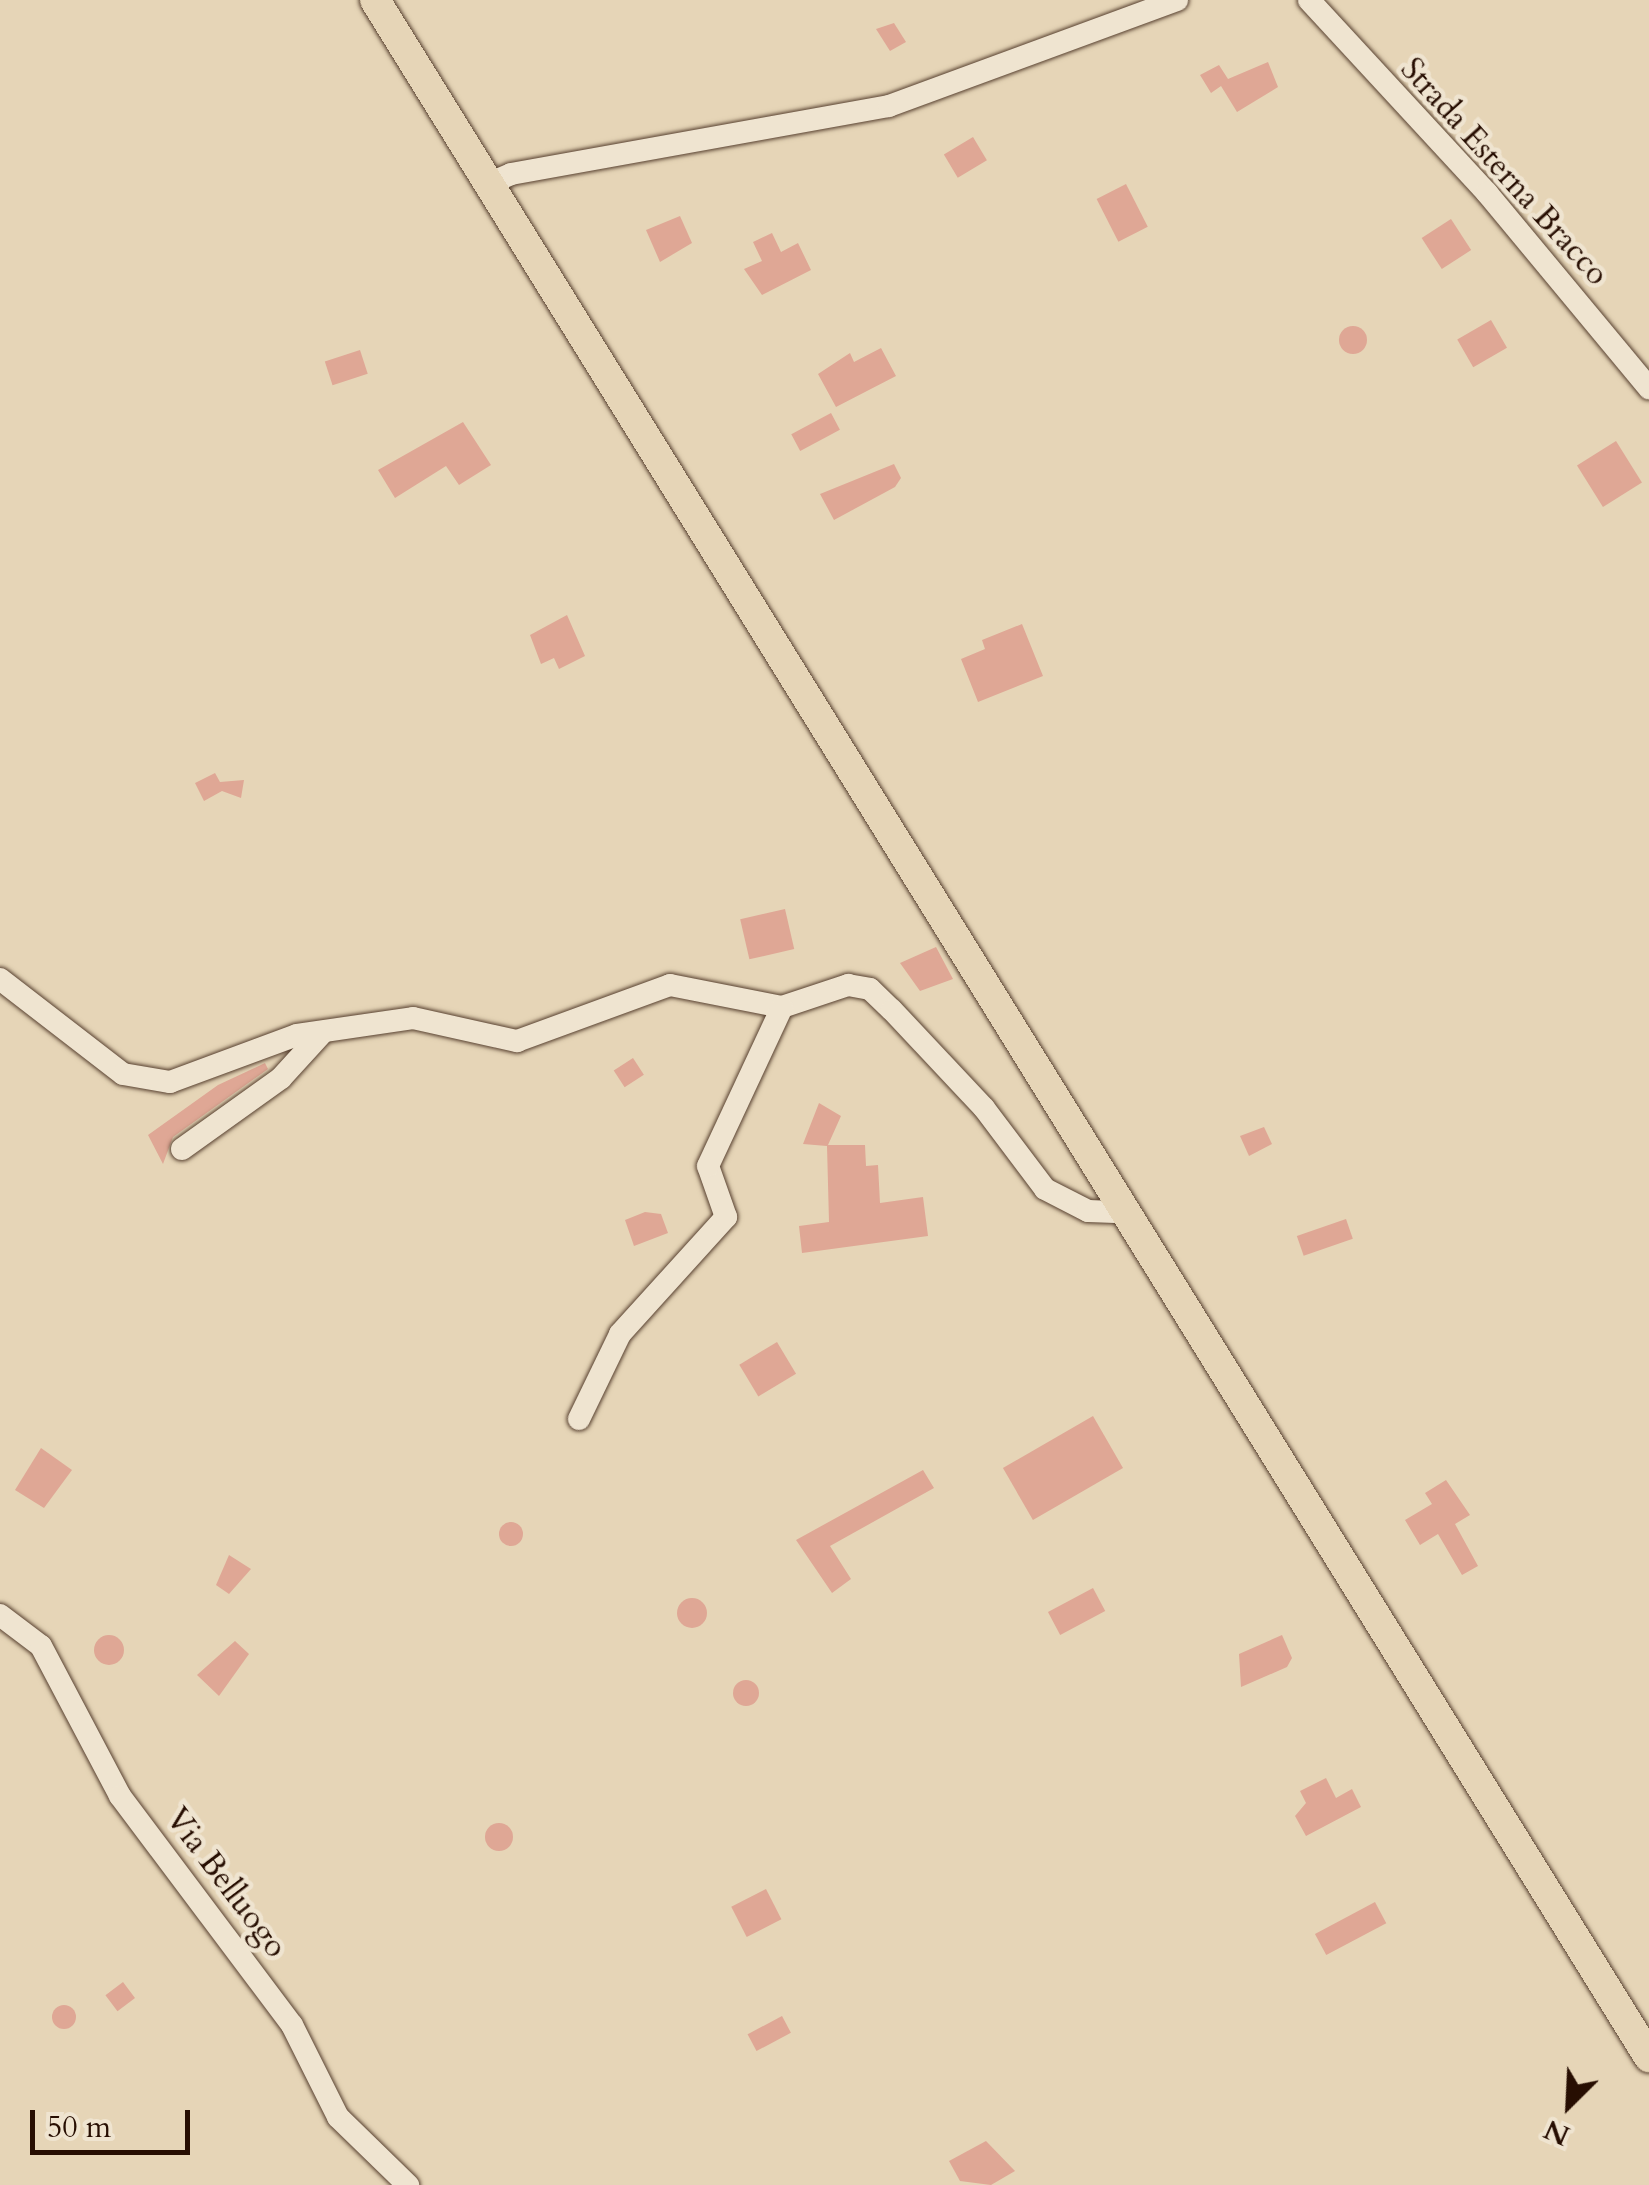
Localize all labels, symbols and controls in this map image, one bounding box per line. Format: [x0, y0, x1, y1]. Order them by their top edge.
street label: Strada Esterna Bracco [1392, 51, 1616, 293]
street label: Via Belluogo [157, 1801, 295, 1965]
north arrow [1519, 2055, 1619, 2155]
scale bar [35, 2090, 195, 2152]
text: 50 m [47, 2107, 111, 2148]
text: N [1538, 2110, 1576, 2155]

